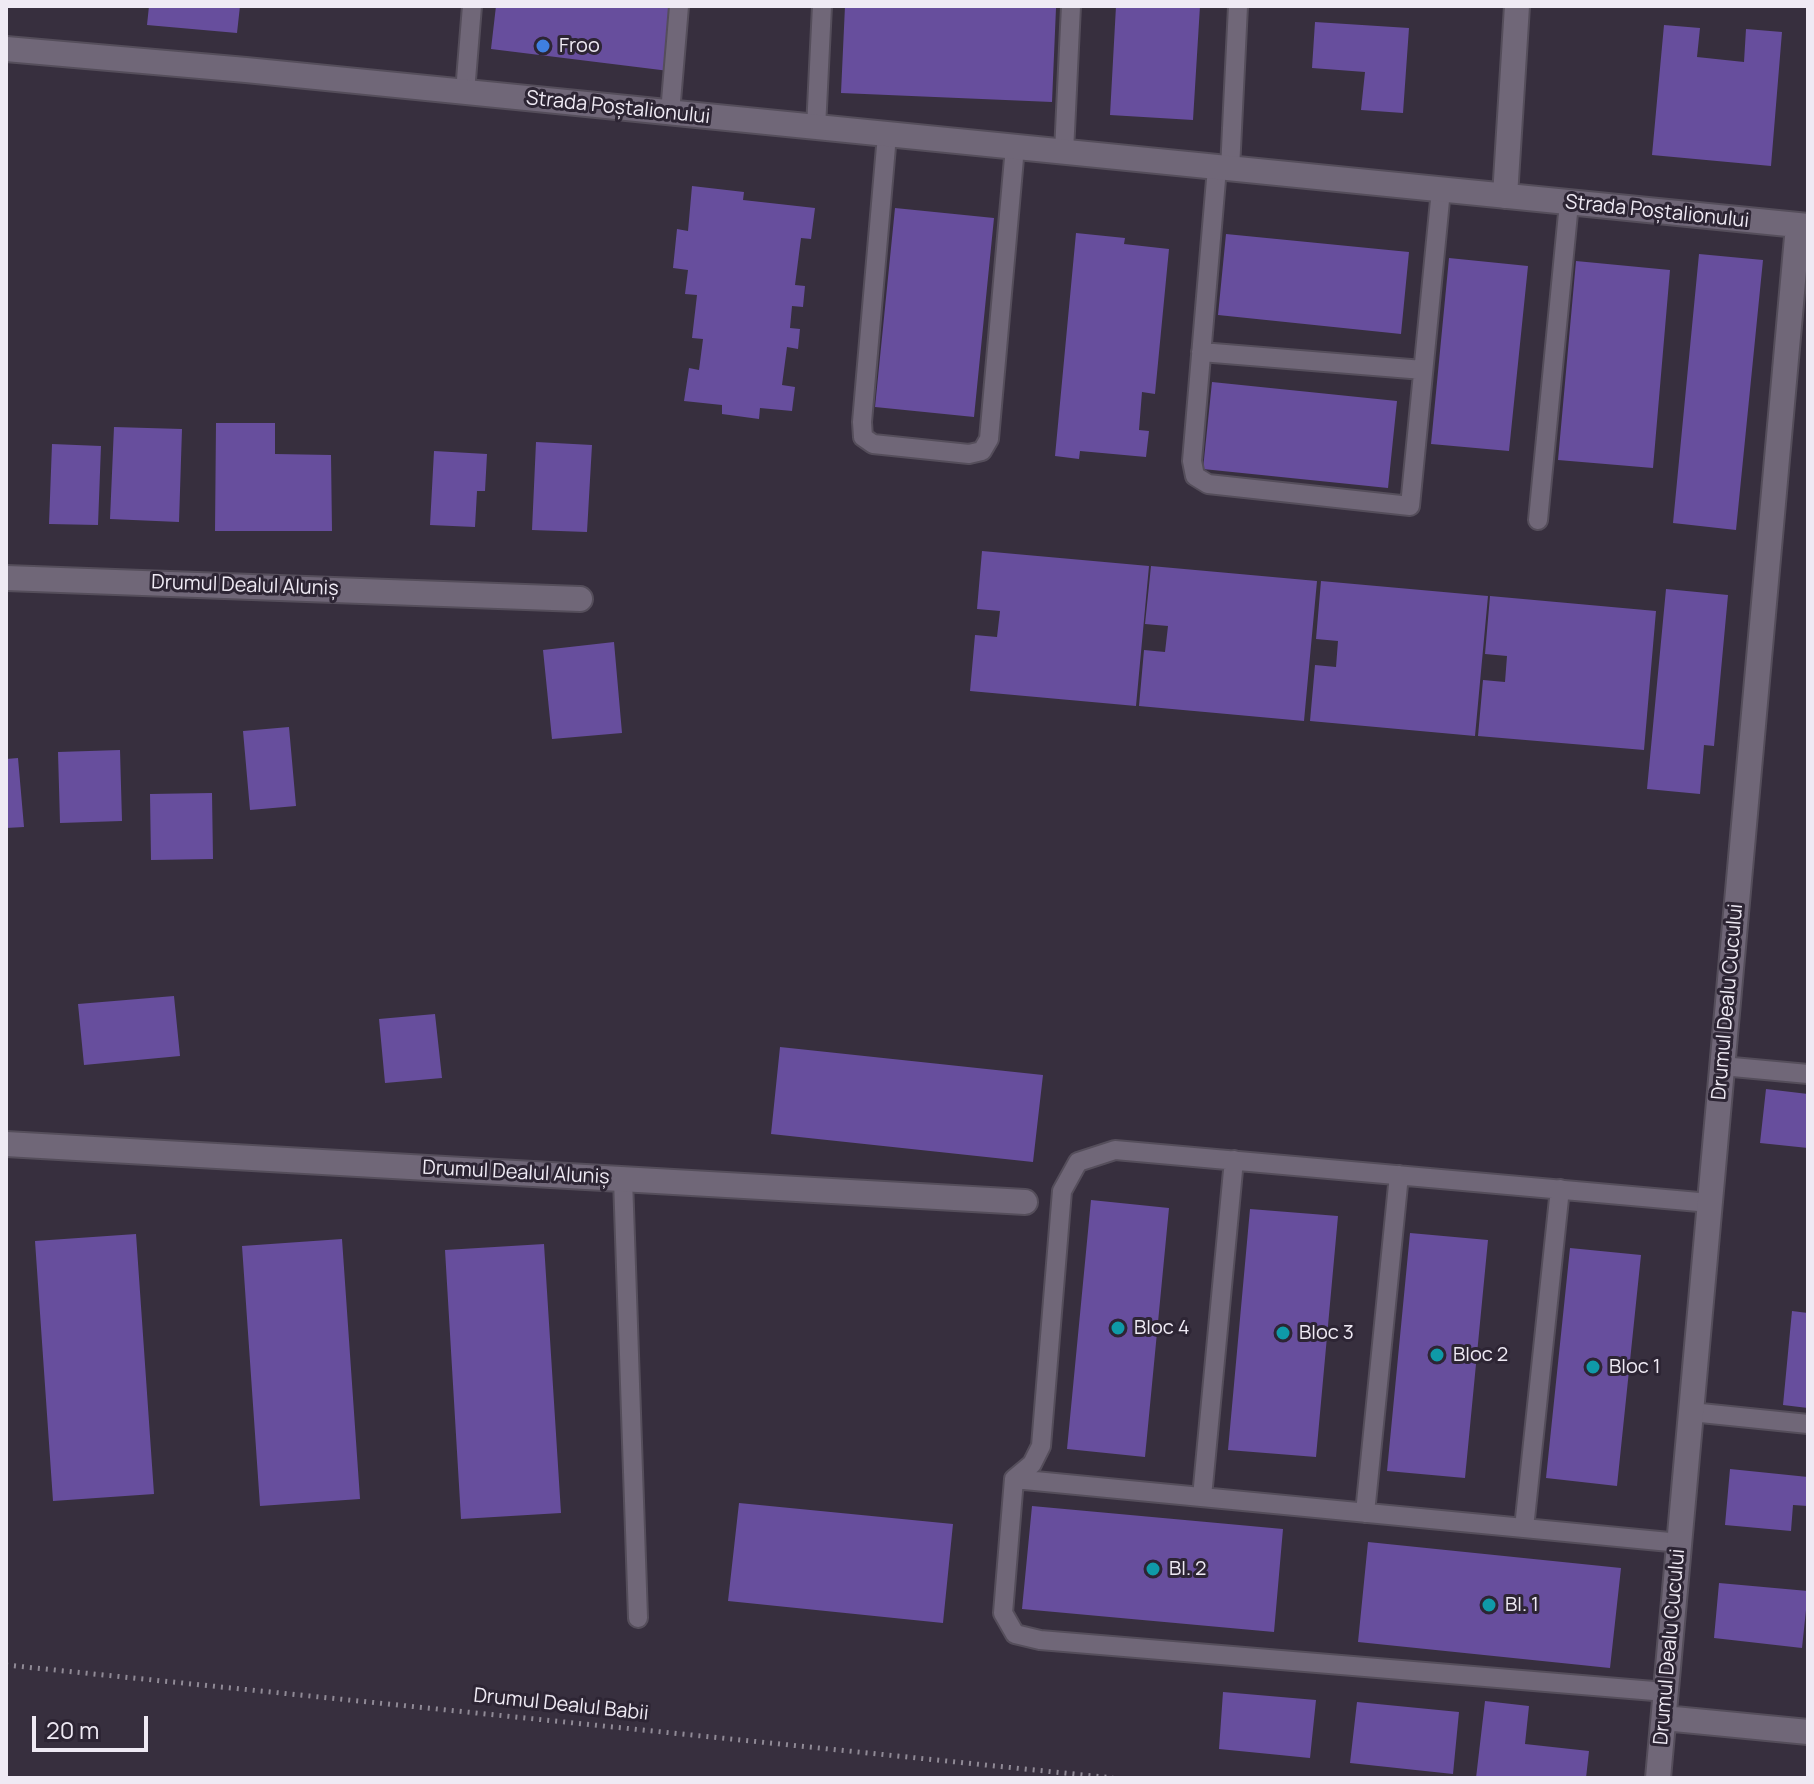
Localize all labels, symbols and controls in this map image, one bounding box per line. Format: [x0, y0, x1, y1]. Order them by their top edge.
place label: Froo [559, 34, 600, 58]
marker: Froo [534, 37, 552, 55]
street label: Strada Poștalionului [525, 86, 711, 130]
street label: Strada Poștalionului [1564, 190, 1750, 234]
street label: Drumul Dealul Aluniș [151, 571, 339, 601]
street label: Drumul Dealu Cucului [1707, 903, 1749, 1101]
street label: Drumul Dealul Aluniș [422, 1156, 610, 1190]
place label: Bloc 4 [1134, 1316, 1190, 1340]
marker: Bloc 4 [1109, 1319, 1127, 1337]
place label: Bloc 3 [1299, 1321, 1354, 1345]
marker: Bloc 3 [1274, 1324, 1292, 1342]
place label: Bloc 2 [1453, 1343, 1508, 1367]
marker: Bloc 2 [1428, 1346, 1446, 1364]
place label: Bloc 1 [1609, 1355, 1661, 1379]
marker: Bloc 1 [1584, 1358, 1602, 1376]
street label: Drumul Dealu Cucului [1649, 1548, 1691, 1746]
place label: Bl. 2 [1169, 1557, 1206, 1581]
marker: Bl. 2 [1144, 1560, 1162, 1578]
place label: Bl. 1 [1505, 1593, 1539, 1617]
marker: Bl. 1 [1480, 1596, 1498, 1614]
street label: Drumul Dealul Babii [472, 1684, 650, 1726]
scale bar [36, 1700, 152, 1750]
text: 20 m [46, 1713, 99, 1746]

